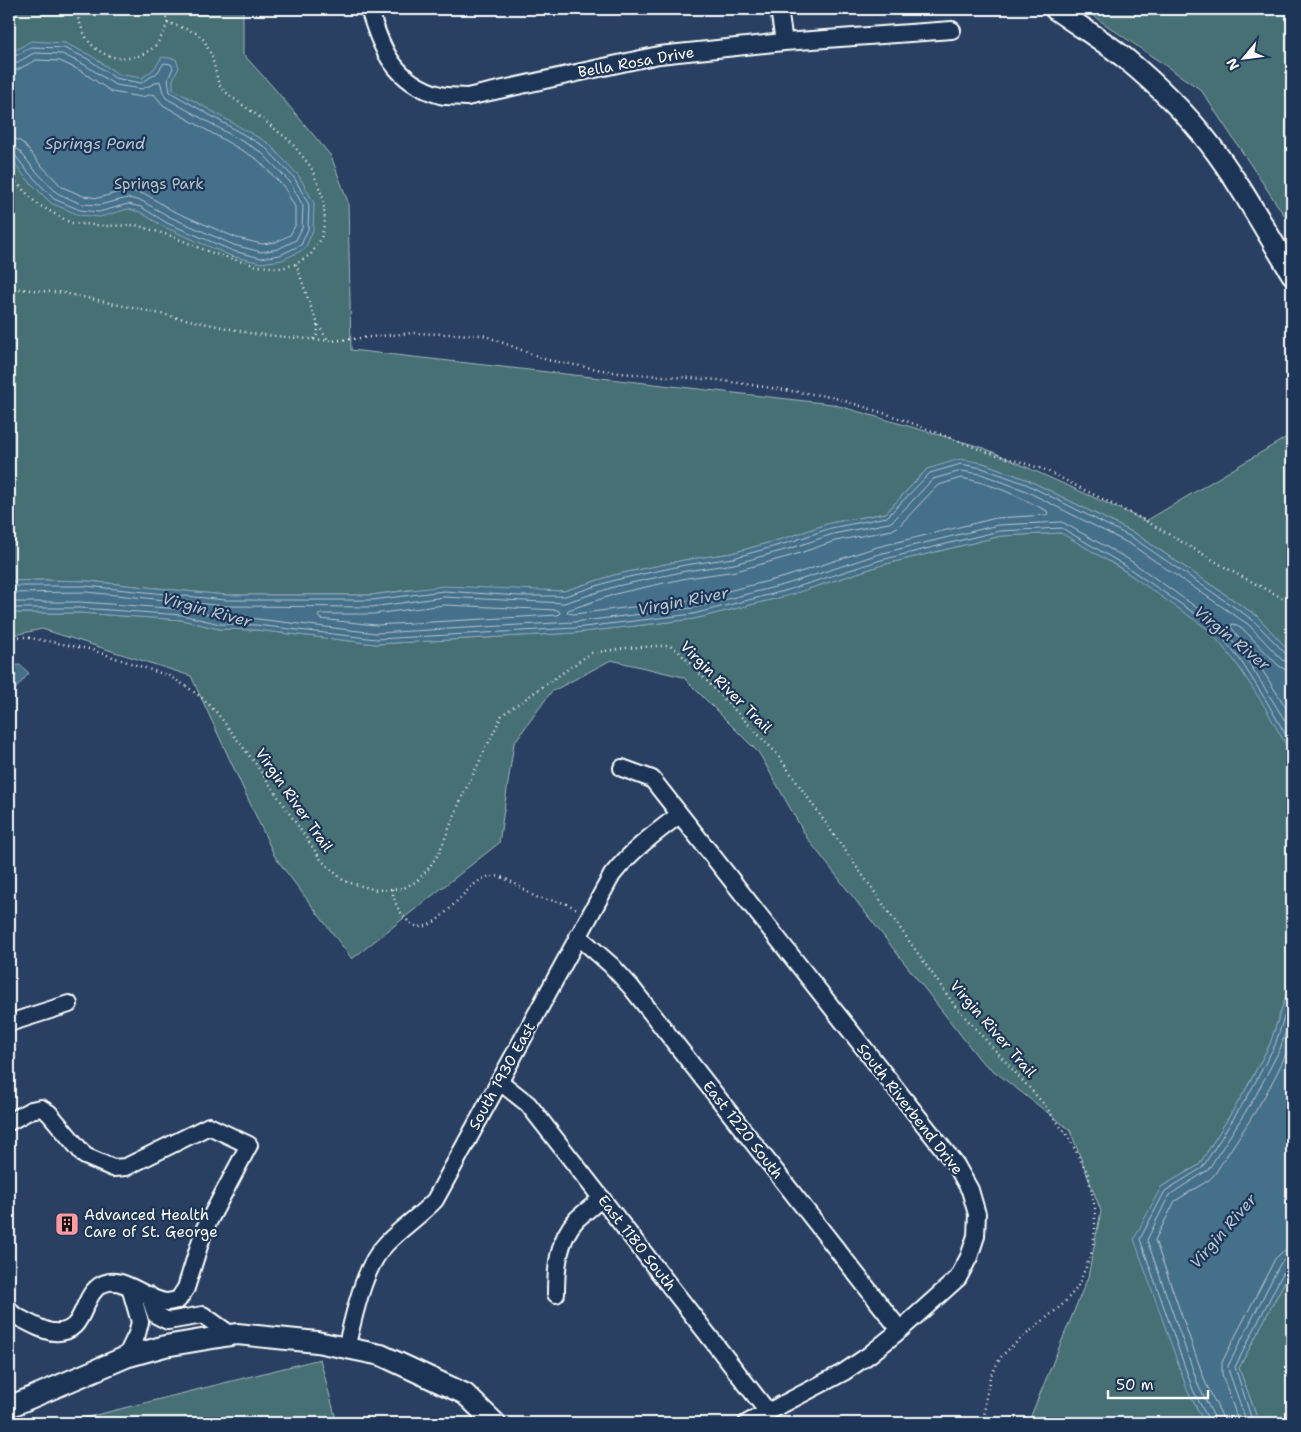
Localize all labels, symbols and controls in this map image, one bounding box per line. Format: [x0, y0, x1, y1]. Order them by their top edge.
north arrow [1218, 32, 1268, 82]
street label: Bella Rosa Drive [576, 42, 696, 82]
text: N [1222, 55, 1243, 74]
water label: Springs Pond [45, 133, 146, 154]
park label: Springs Park [114, 174, 204, 194]
water label: Virgin River [636, 582, 731, 620]
water label: Virgin River [160, 588, 255, 632]
water label: Virgin River [1190, 601, 1275, 675]
street label: Virgin River Trail [676, 637, 777, 738]
street label: Virgin River Trail [251, 744, 338, 856]
street label: Virgin River Trail [945, 976, 1041, 1082]
street label: South 1930 East [464, 1019, 540, 1133]
street label: South Riverbend Drive [852, 1039, 968, 1179]
street label: East 1220 South [698, 1077, 788, 1183]
water label: Virgin River [1185, 1189, 1261, 1273]
street label: East 1180 South [593, 1191, 681, 1295]
place label: Advanced Health Care of St. George [84, 1205, 218, 1242]
building icon: Advanced Health Care of St. George [54, 1211, 80, 1237]
scale bar [1108, 1367, 1208, 1399]
text: 50 m [1116, 1375, 1154, 1395]

